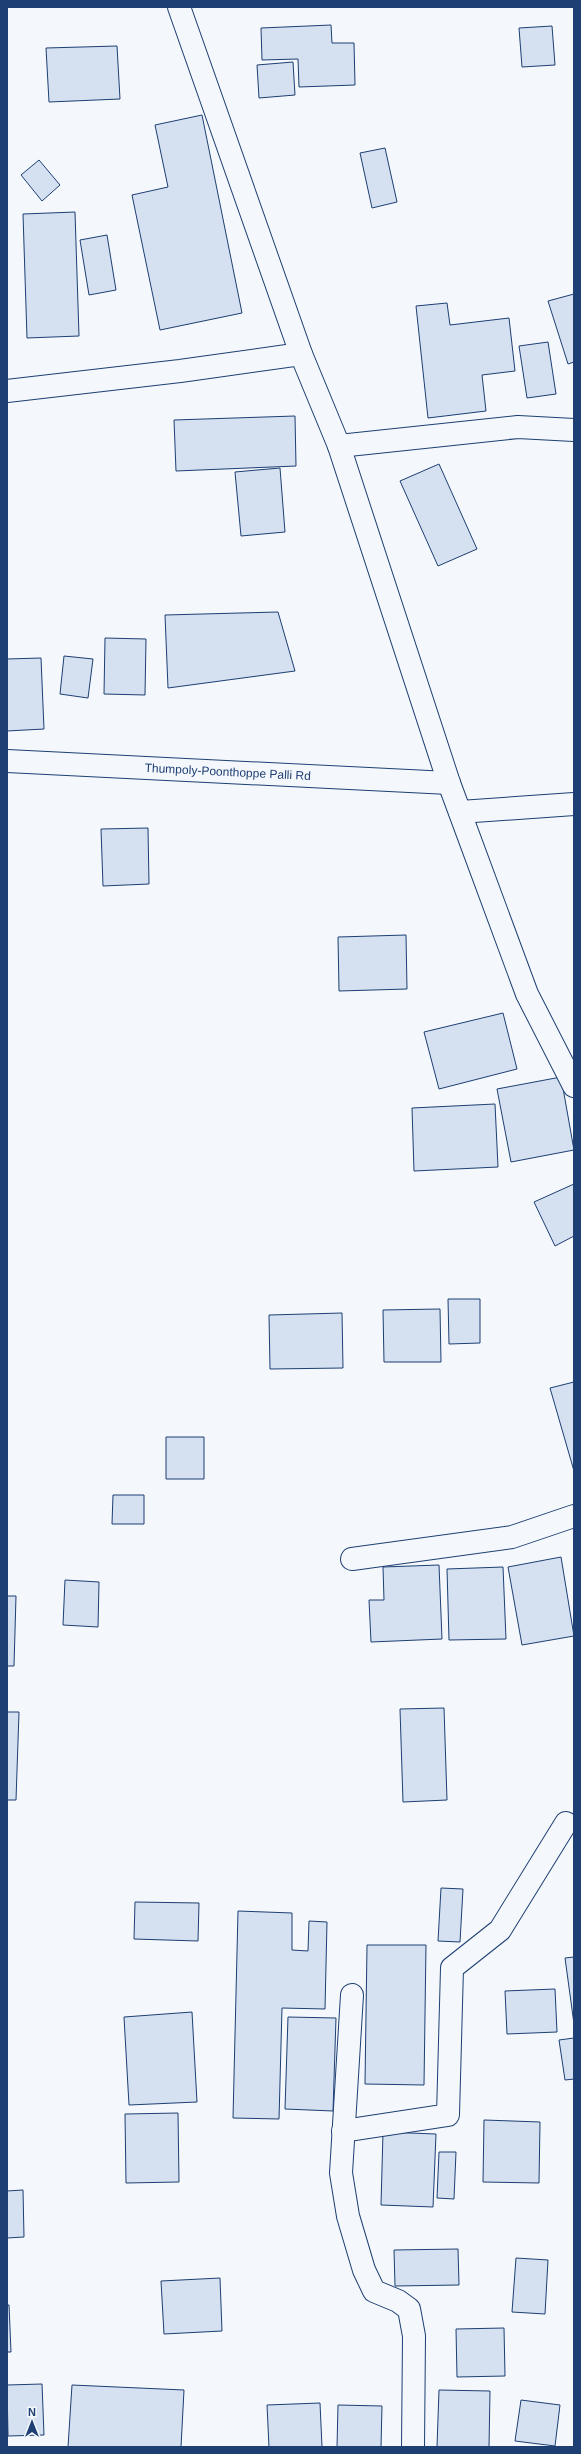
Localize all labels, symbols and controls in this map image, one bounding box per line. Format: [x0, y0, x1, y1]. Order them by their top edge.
street label: Thumpoly-Poonthoppe Palli Rd [144, 761, 311, 783]
north arrow [12, 2402, 52, 2442]
text: N [28, 2406, 36, 2418]

